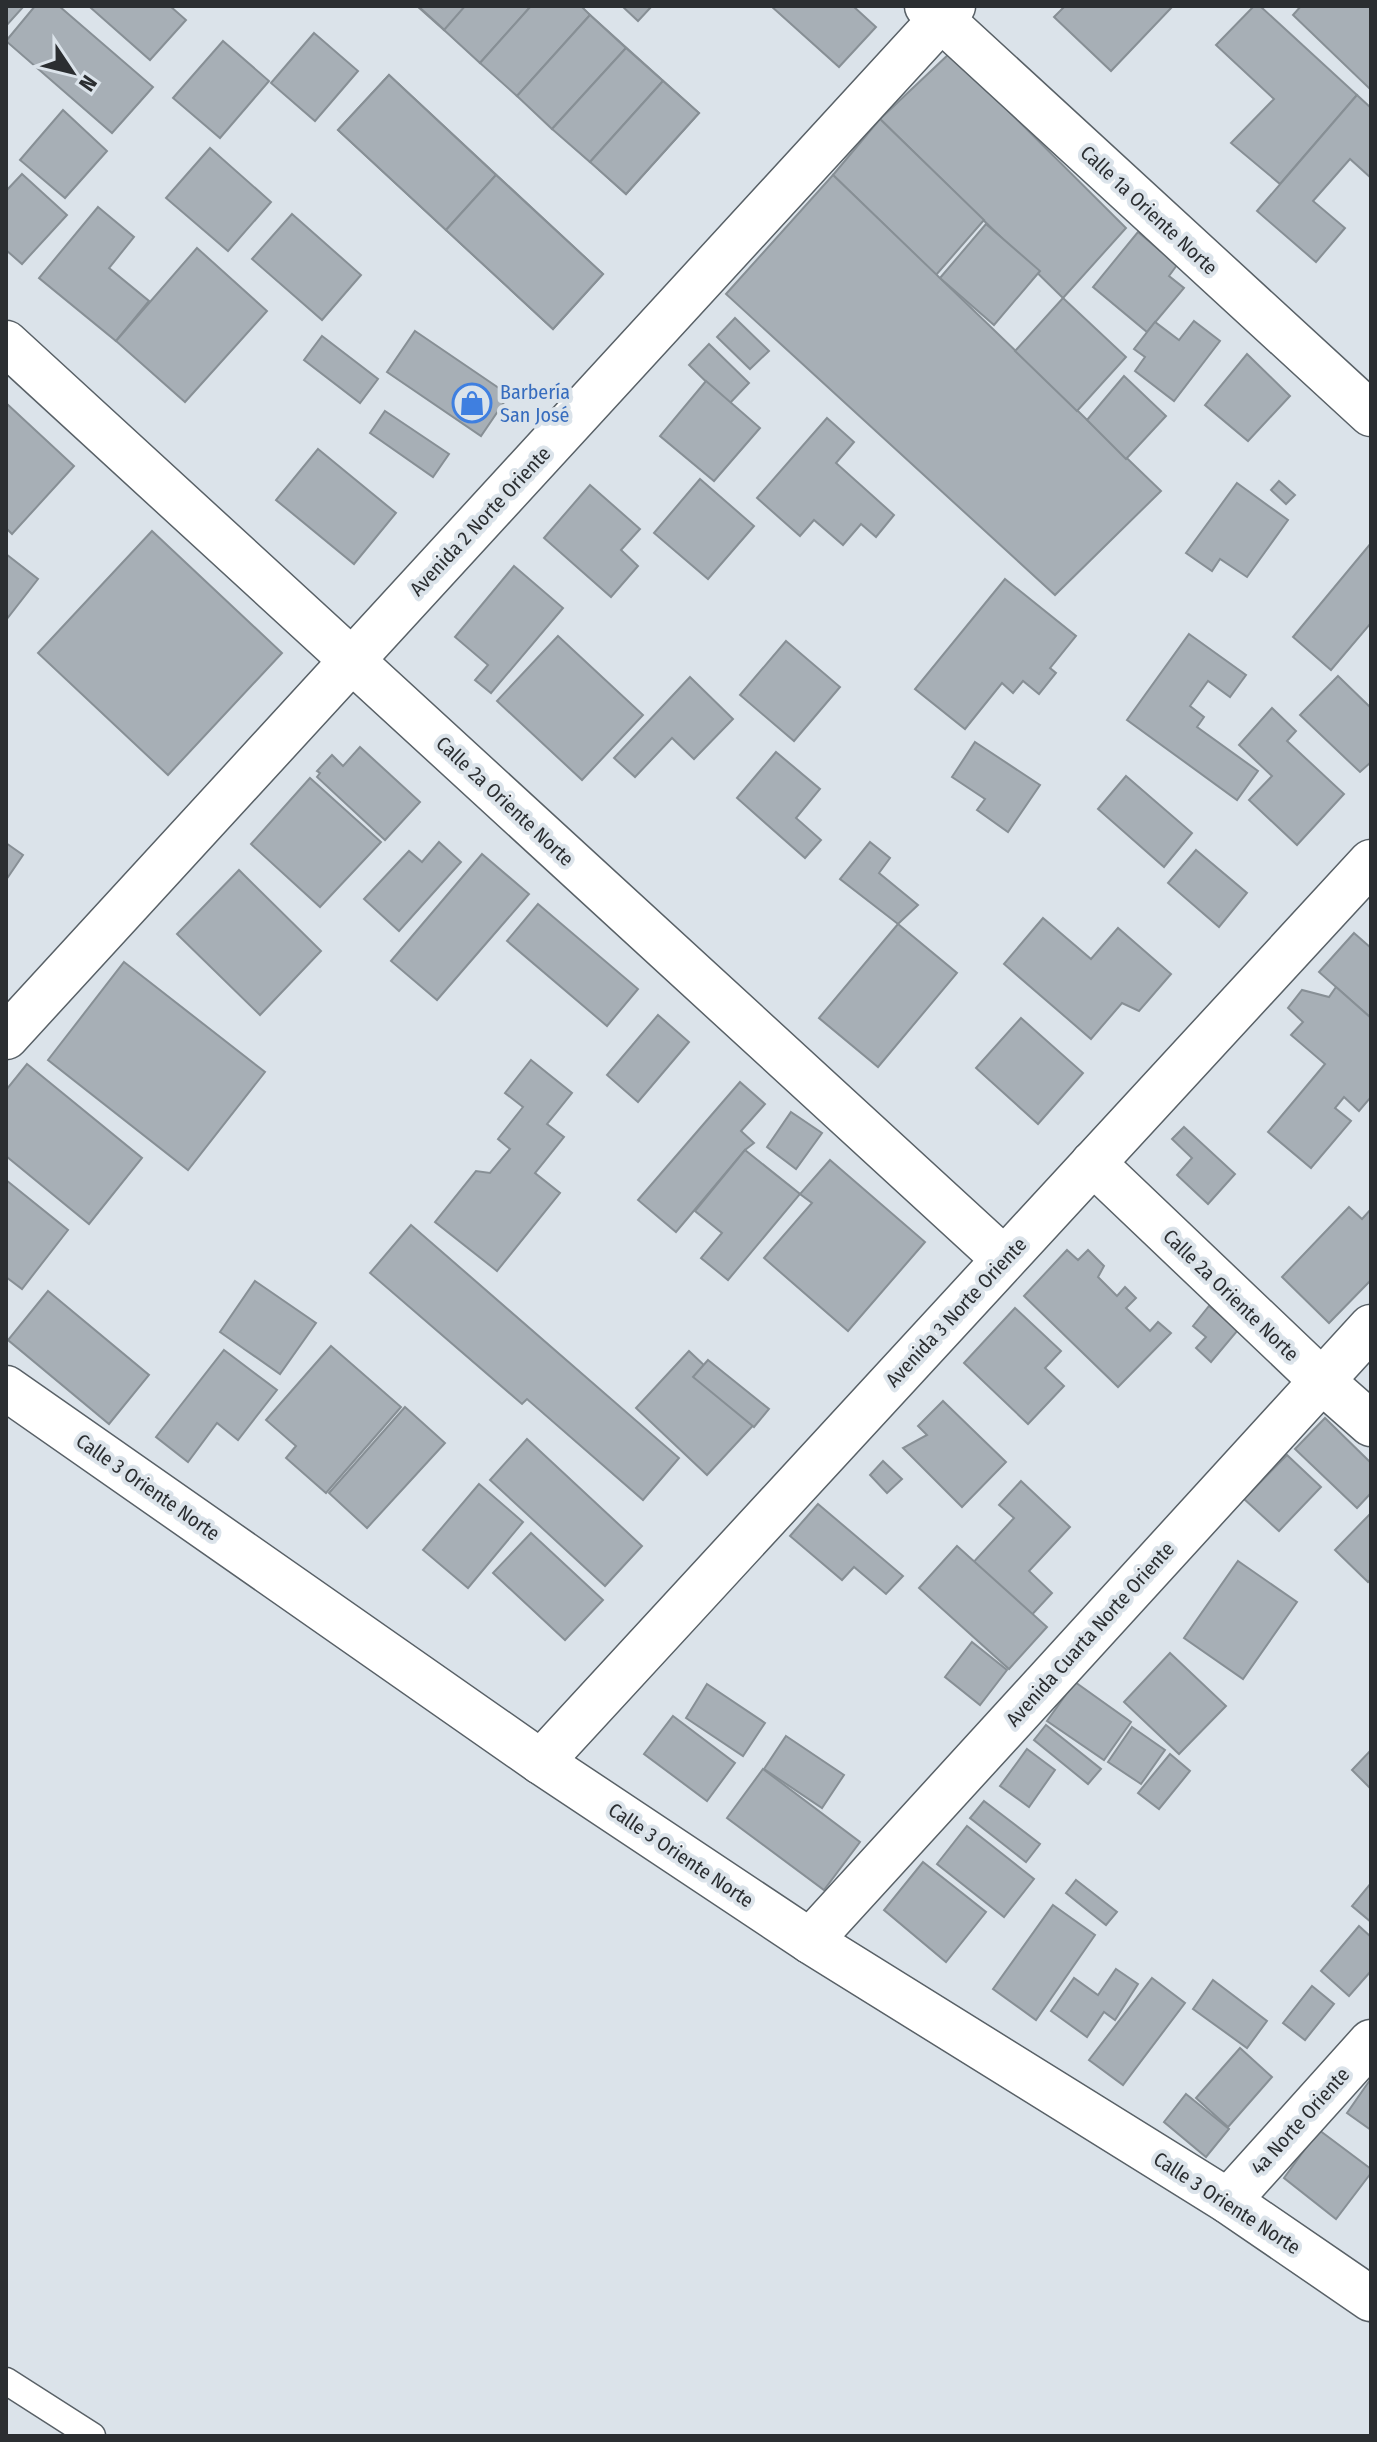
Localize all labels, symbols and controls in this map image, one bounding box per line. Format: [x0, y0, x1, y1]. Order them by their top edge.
north arrow [32, 32, 112, 112]
text: N [73, 70, 103, 96]
street label: Calle 1a Oriente Norte [1076, 140, 1222, 280]
place label: Barbería San José [500, 380, 570, 427]
shop icon: Barbería San José [451, 382, 493, 424]
street label: Avenida 2 Norte Oriente [405, 441, 555, 601]
street label: Calle 2a Oriente Norte [431, 731, 579, 871]
street label: Calle 2a Oriente Norte [1158, 1224, 1304, 1366]
street label: Avenida 3 Norte Oriente [881, 1232, 1031, 1392]
street label: Calle 3 Oriente Norte [72, 1428, 224, 1546]
street label: Avenida Cuarta Norte Oriente [1001, 1537, 1179, 1731]
street label: Calle 3 Oriente Norte [604, 1798, 758, 1912]
street label: 4a Norte Oriente [1246, 2063, 1354, 2179]
street label: Calle 3 Oriente Norte [1149, 2147, 1305, 2259]

